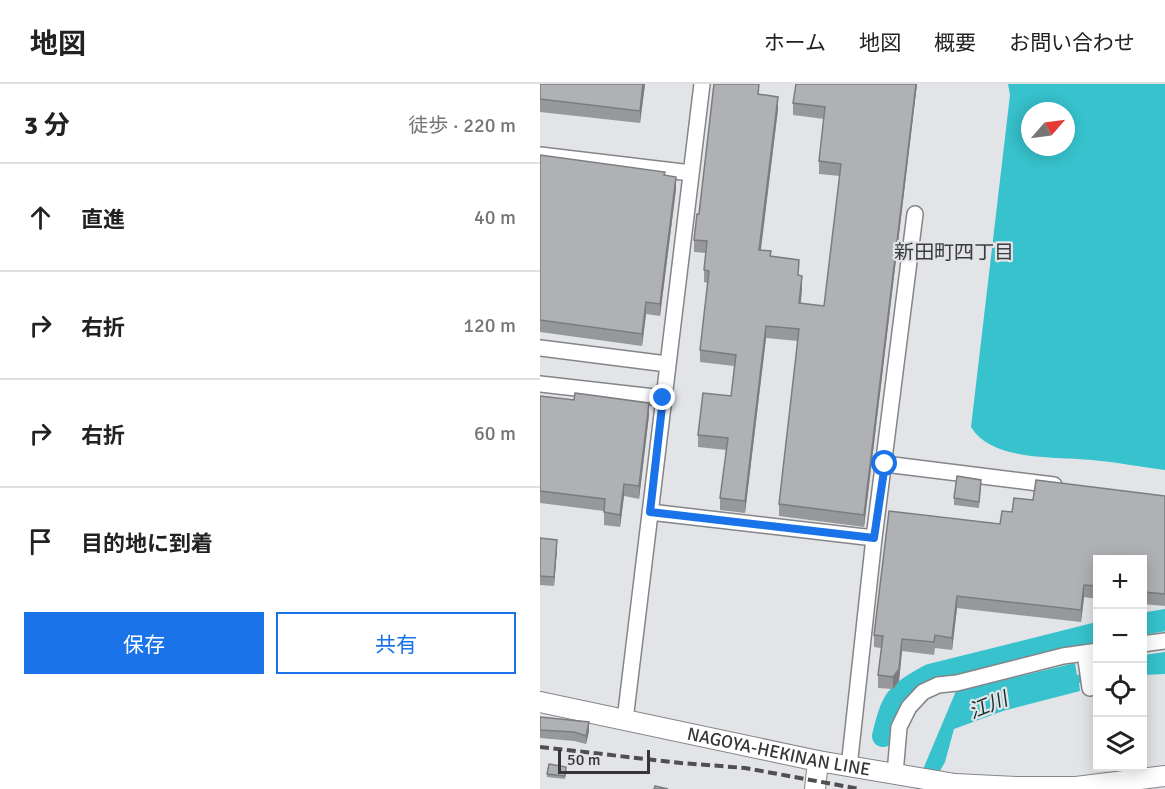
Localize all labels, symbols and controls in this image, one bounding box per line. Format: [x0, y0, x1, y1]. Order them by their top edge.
text: 地図 [30, 27, 86, 61]
text: ホーム [764, 30, 826, 56]
text: 地図 [859, 30, 901, 56]
text: 概要 [934, 30, 976, 56]
text: お問い合わせ [1009, 30, 1135, 56]
north arrow [1021, 102, 1075, 156]
text: 3 分 [24, 110, 70, 142]
text: 徒歩 · 220 m [408, 113, 516, 138]
icon: ahead [24, 201, 57, 234]
text: 40 m [474, 205, 516, 230]
text: 直進 [81, 206, 125, 233]
district label: 新田町四丁目 [894, 240, 1014, 265]
icon: right [24, 309, 57, 342]
text: 120 m [463, 313, 516, 338]
text: 右折 [81, 314, 125, 341]
route end [649, 384, 675, 410]
icon: right [24, 417, 57, 450]
text: 60 m [474, 421, 516, 446]
text: 右折 [81, 422, 125, 449]
route start [871, 450, 897, 476]
icon: arrive [24, 525, 57, 558]
text: 目的地に到着 [81, 530, 213, 557]
map controls [1093, 555, 1147, 771]
button: + [1093, 555, 1147, 609]
button: − [1093, 609, 1147, 663]
button: 保存 [24, 612, 264, 674]
button: 共有 [276, 612, 516, 674]
button: locate [1093, 663, 1147, 717]
water label: 江川 [965, 686, 1013, 725]
button: layers [1093, 717, 1147, 771]
street label: NAGOYA-HEKINAN LINE [685, 723, 872, 781]
scale bar [558, 747, 650, 774]
text: 50 m [567, 750, 601, 770]

